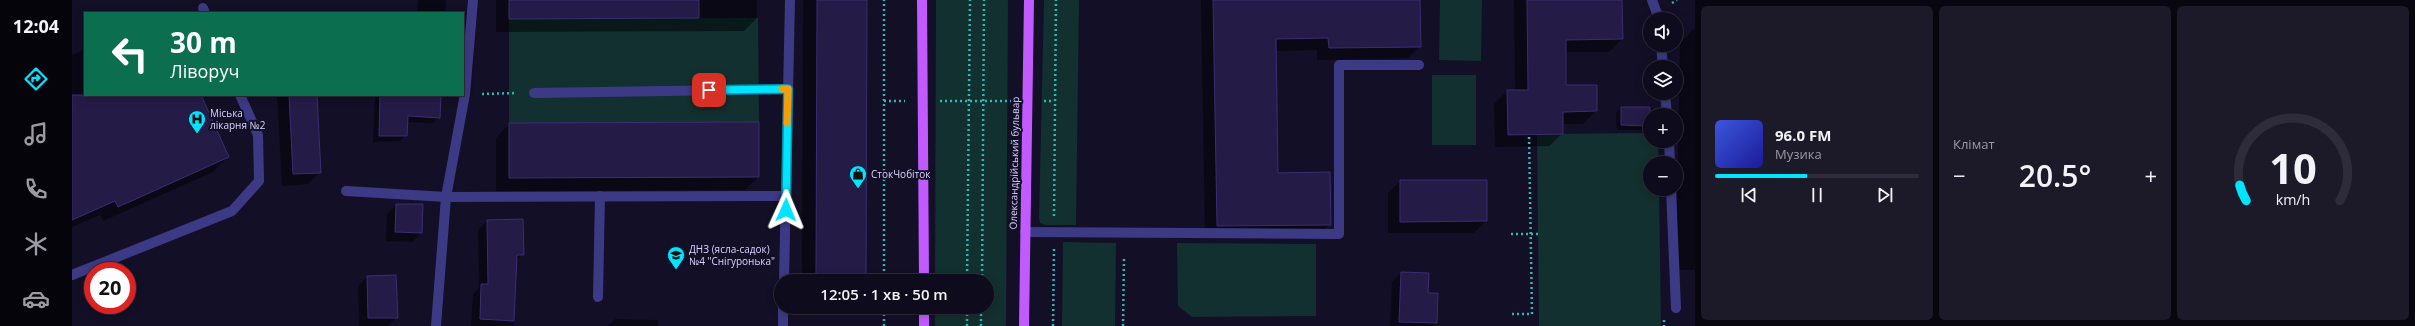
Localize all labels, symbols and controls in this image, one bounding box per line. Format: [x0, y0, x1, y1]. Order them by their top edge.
map controls [1643, 12, 1683, 196]
button: sound [1643, 12, 1683, 52]
text: 12:04 [13, 14, 59, 38]
text: 30 m [170, 23, 237, 61]
icon: left [104, 28, 156, 80]
text: Ліворуч [170, 59, 239, 83]
button: layers [1643, 60, 1683, 100]
icon: directions [22, 65, 50, 93]
pin [692, 73, 726, 107]
icon: arrive [698, 79, 720, 101]
street label: Олександрійський бульвар [1006, 96, 1022, 230]
place label: Міська лікарня №2 [210, 106, 266, 132]
button: + [1643, 108, 1683, 148]
hospital icon: Міська лікарня №2 [187, 109, 207, 134]
icon: music [22, 120, 50, 148]
text: 96.0 FM [1775, 125, 1831, 145]
text: Клімат [1953, 135, 1995, 153]
text: 10 [2269, 140, 2317, 196]
text: Музика [1775, 145, 1822, 163]
text: 20.5° [2019, 155, 2091, 196]
button: − [1643, 156, 1683, 196]
text: − [1953, 160, 1966, 190]
text: + [2144, 160, 2157, 190]
shop icon: СтокЧобіток [848, 164, 868, 189]
place label: СтокЧобіток [871, 167, 931, 181]
icon: phone [22, 175, 50, 203]
icon: previous [1738, 184, 1760, 206]
icon: pause [1806, 184, 1828, 206]
icon: next [1874, 184, 1896, 206]
position arrow [765, 189, 807, 231]
text: km/h [2276, 190, 2310, 209]
icon: climate [22, 230, 50, 258]
place label: ДНЗ (ясла-садок) №4 "Снігуронька" [689, 242, 775, 268]
school or university icon: ДНЗ (ясла-садок) №4 "Снігуронька" [666, 245, 686, 270]
speed limit sign: 20 [84, 262, 136, 314]
text: 12:05 · 1 хв · 50 m [820, 284, 948, 304]
icon: car [22, 285, 50, 313]

